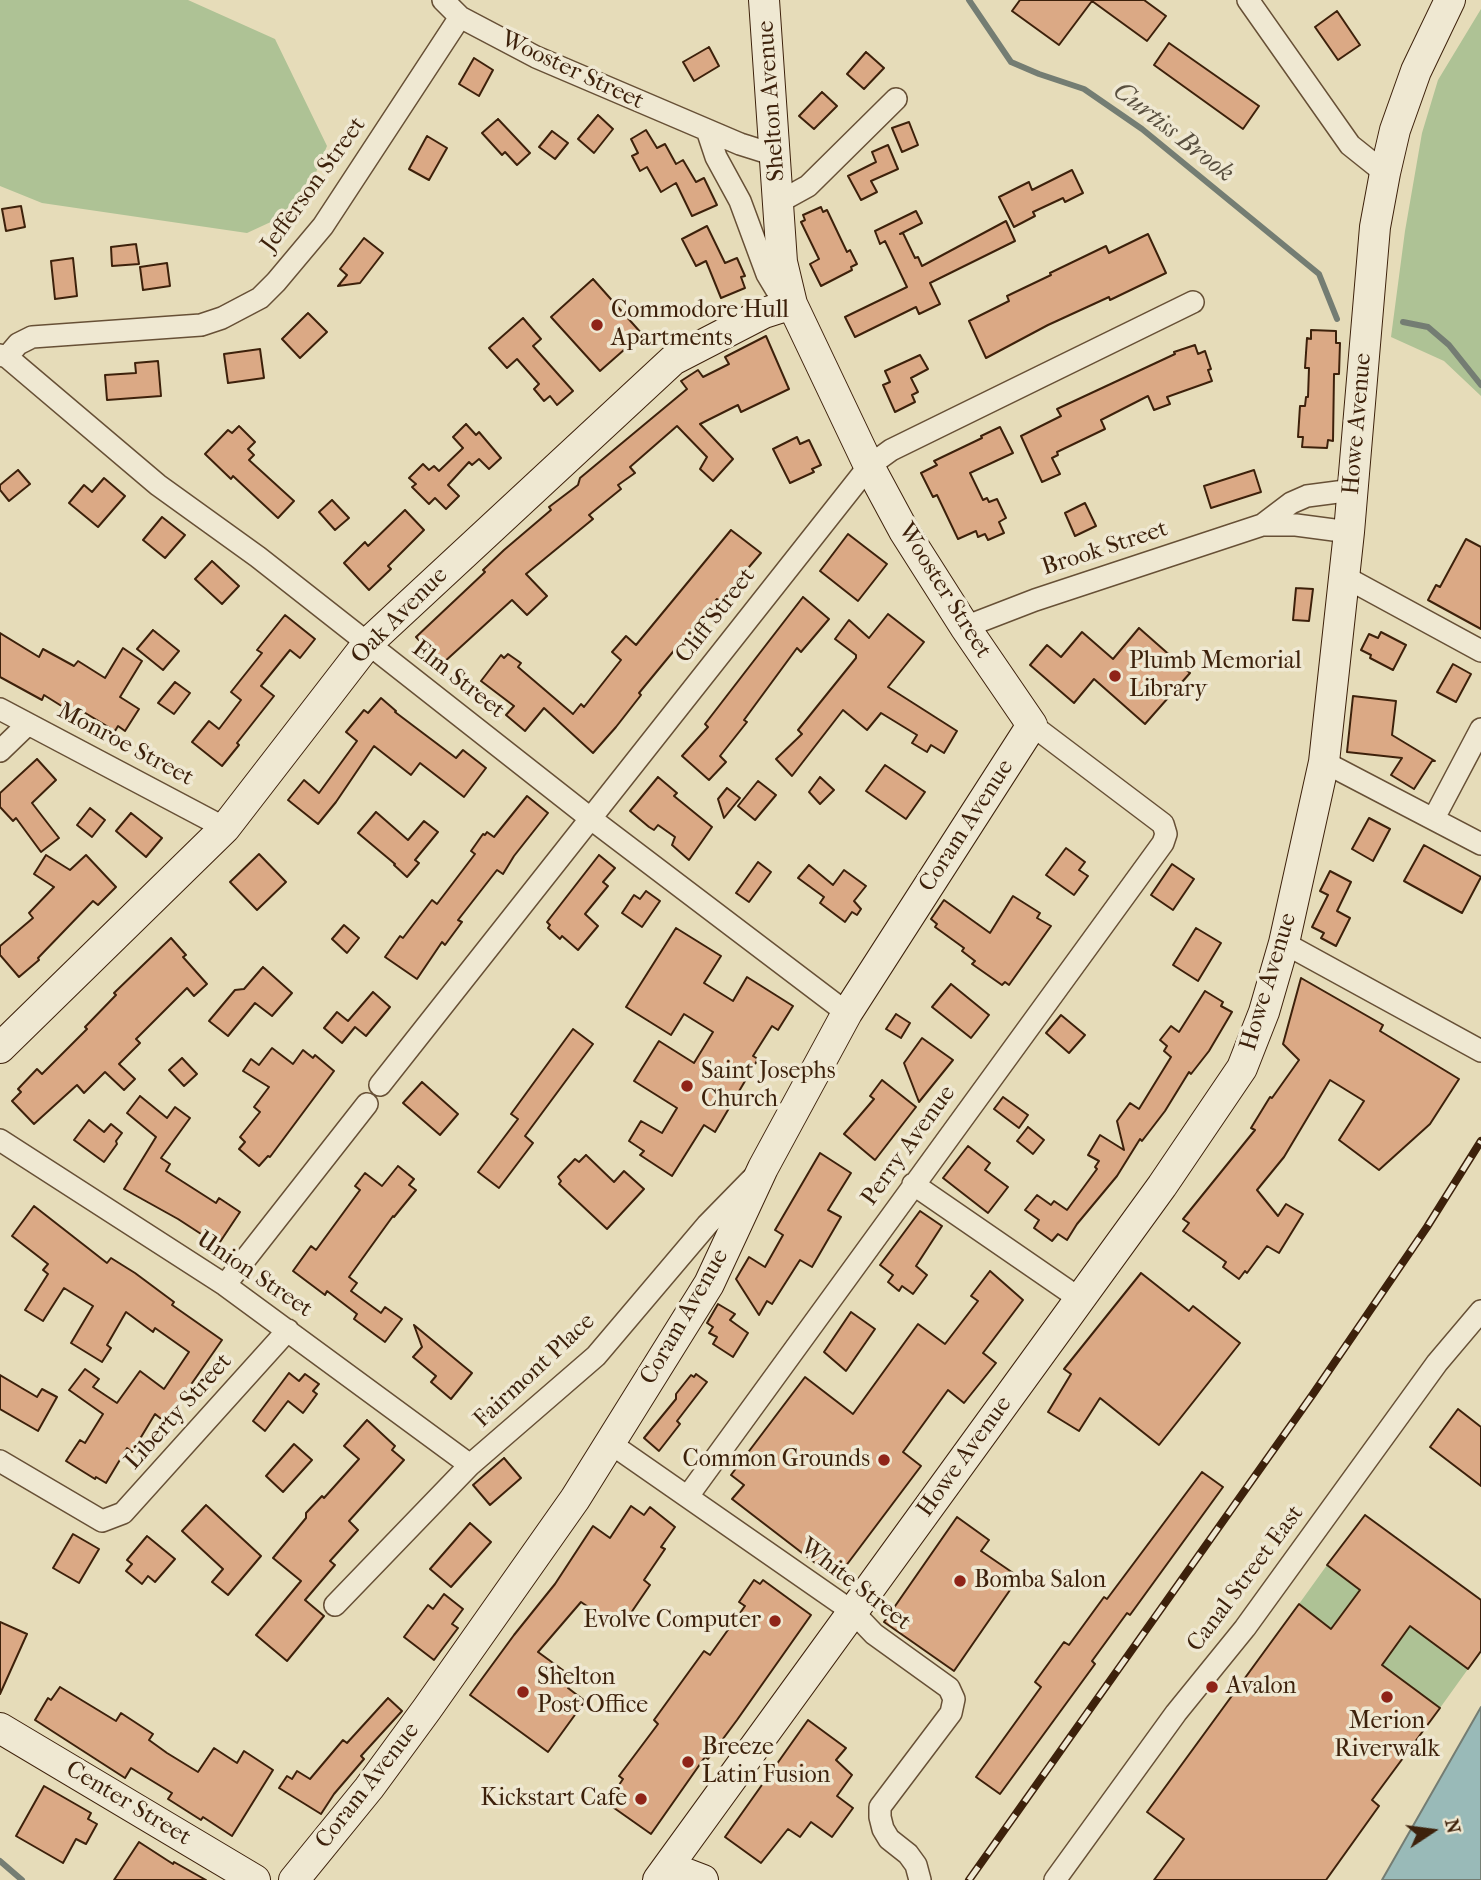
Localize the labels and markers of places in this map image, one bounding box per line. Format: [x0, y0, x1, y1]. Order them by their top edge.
place label: Commodore Hull Apartments [611, 297, 789, 353]
marker: Commodore Hull Apartments [589, 317, 605, 333]
place label: Plumb Memorial Library [1129, 648, 1302, 704]
marker: Plumb Memorial Library [1107, 668, 1123, 684]
place label: Saint Josephs Church [701, 1058, 836, 1114]
marker: Saint Josephs Church [679, 1078, 695, 1094]
place label: Common Grounds [683, 1446, 870, 1474]
marker: Common Grounds [876, 1452, 892, 1468]
place label: Bomba Salon [974, 1567, 1106, 1595]
marker: Bomba Salon [952, 1573, 968, 1589]
place label: Evolve Computer [583, 1607, 761, 1635]
marker: Evolve Computer [767, 1613, 783, 1629]
place label: Shelton Post Office [537, 1664, 648, 1720]
place label: Avalon [1226, 1673, 1296, 1701]
marker: Avalon [1204, 1679, 1220, 1695]
marker: Shelton Post Office [515, 1684, 531, 1700]
marker: Merion Riverwalk [1379, 1689, 1395, 1705]
place label: Merion Riverwalk [1334, 1708, 1440, 1764]
place label: Breeze Latin Fusion [702, 1734, 831, 1790]
marker: Breeze Latin Fusion [680, 1754, 696, 1770]
place label: Kickstart Cafe [481, 1785, 627, 1813]
marker: Kickstart Cafe [633, 1791, 649, 1807]

